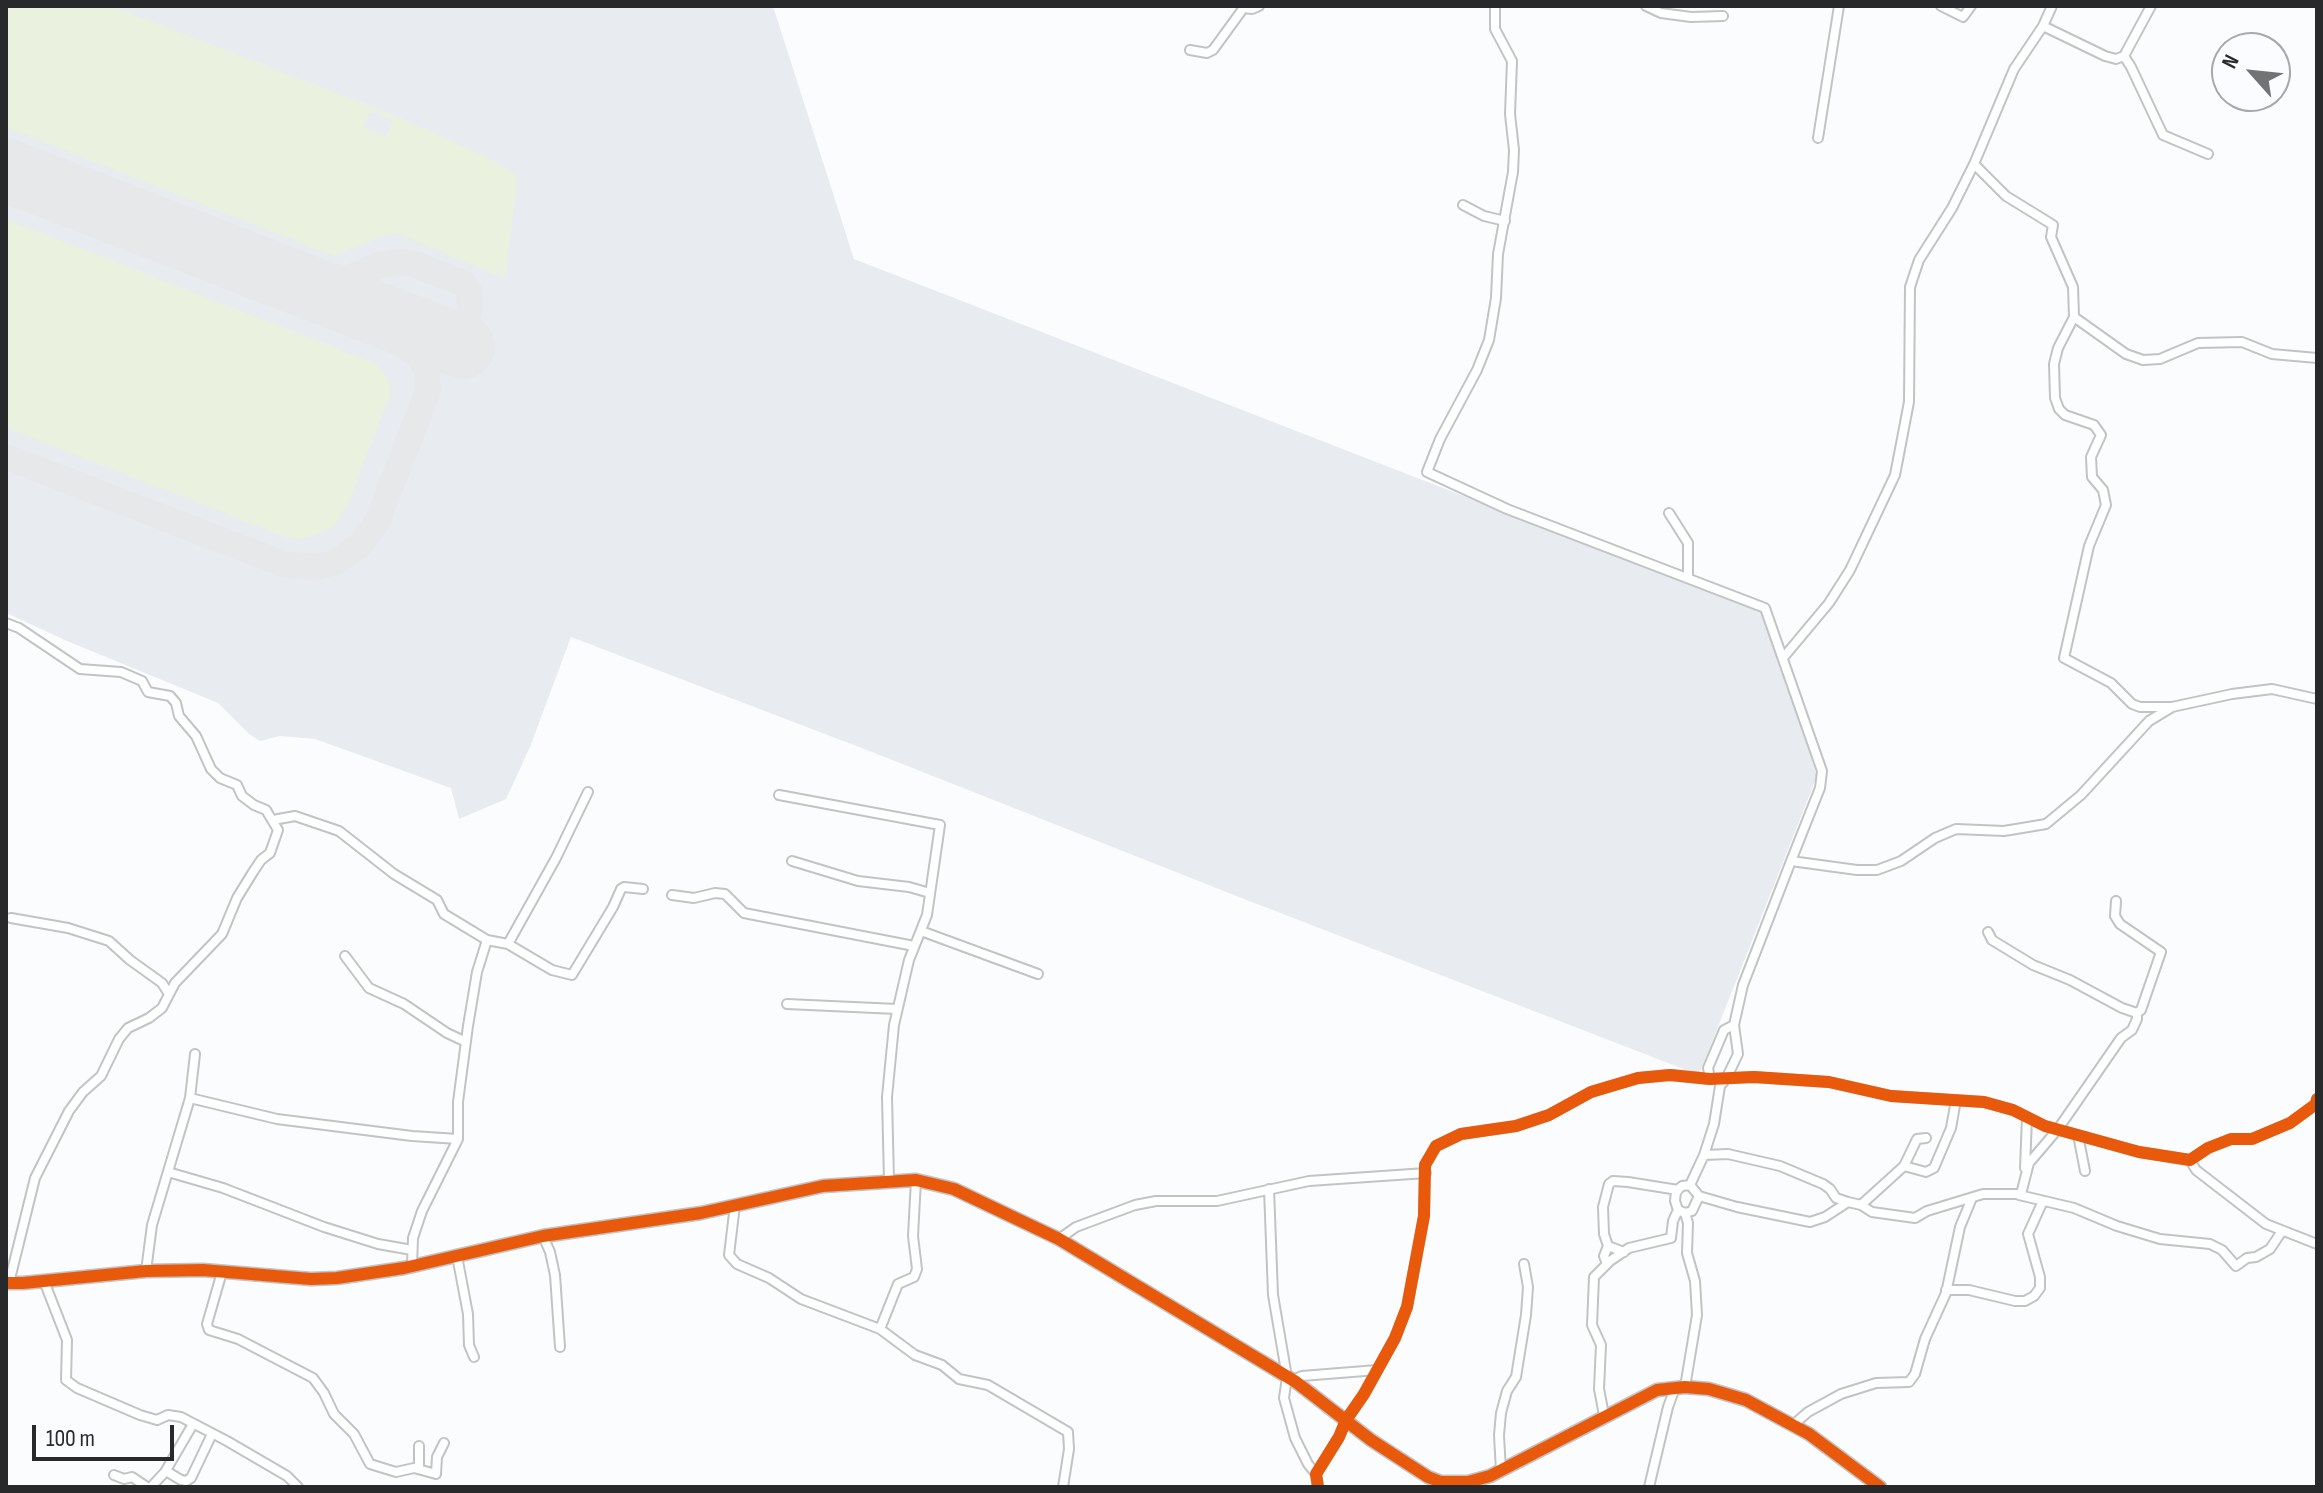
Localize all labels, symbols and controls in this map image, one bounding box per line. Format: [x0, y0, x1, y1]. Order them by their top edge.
north arrow [2211, 32, 2291, 112]
text: N [2216, 50, 2246, 73]
scale bar [36, 1409, 178, 1459]
text: 100 m [46, 1424, 95, 1453]

